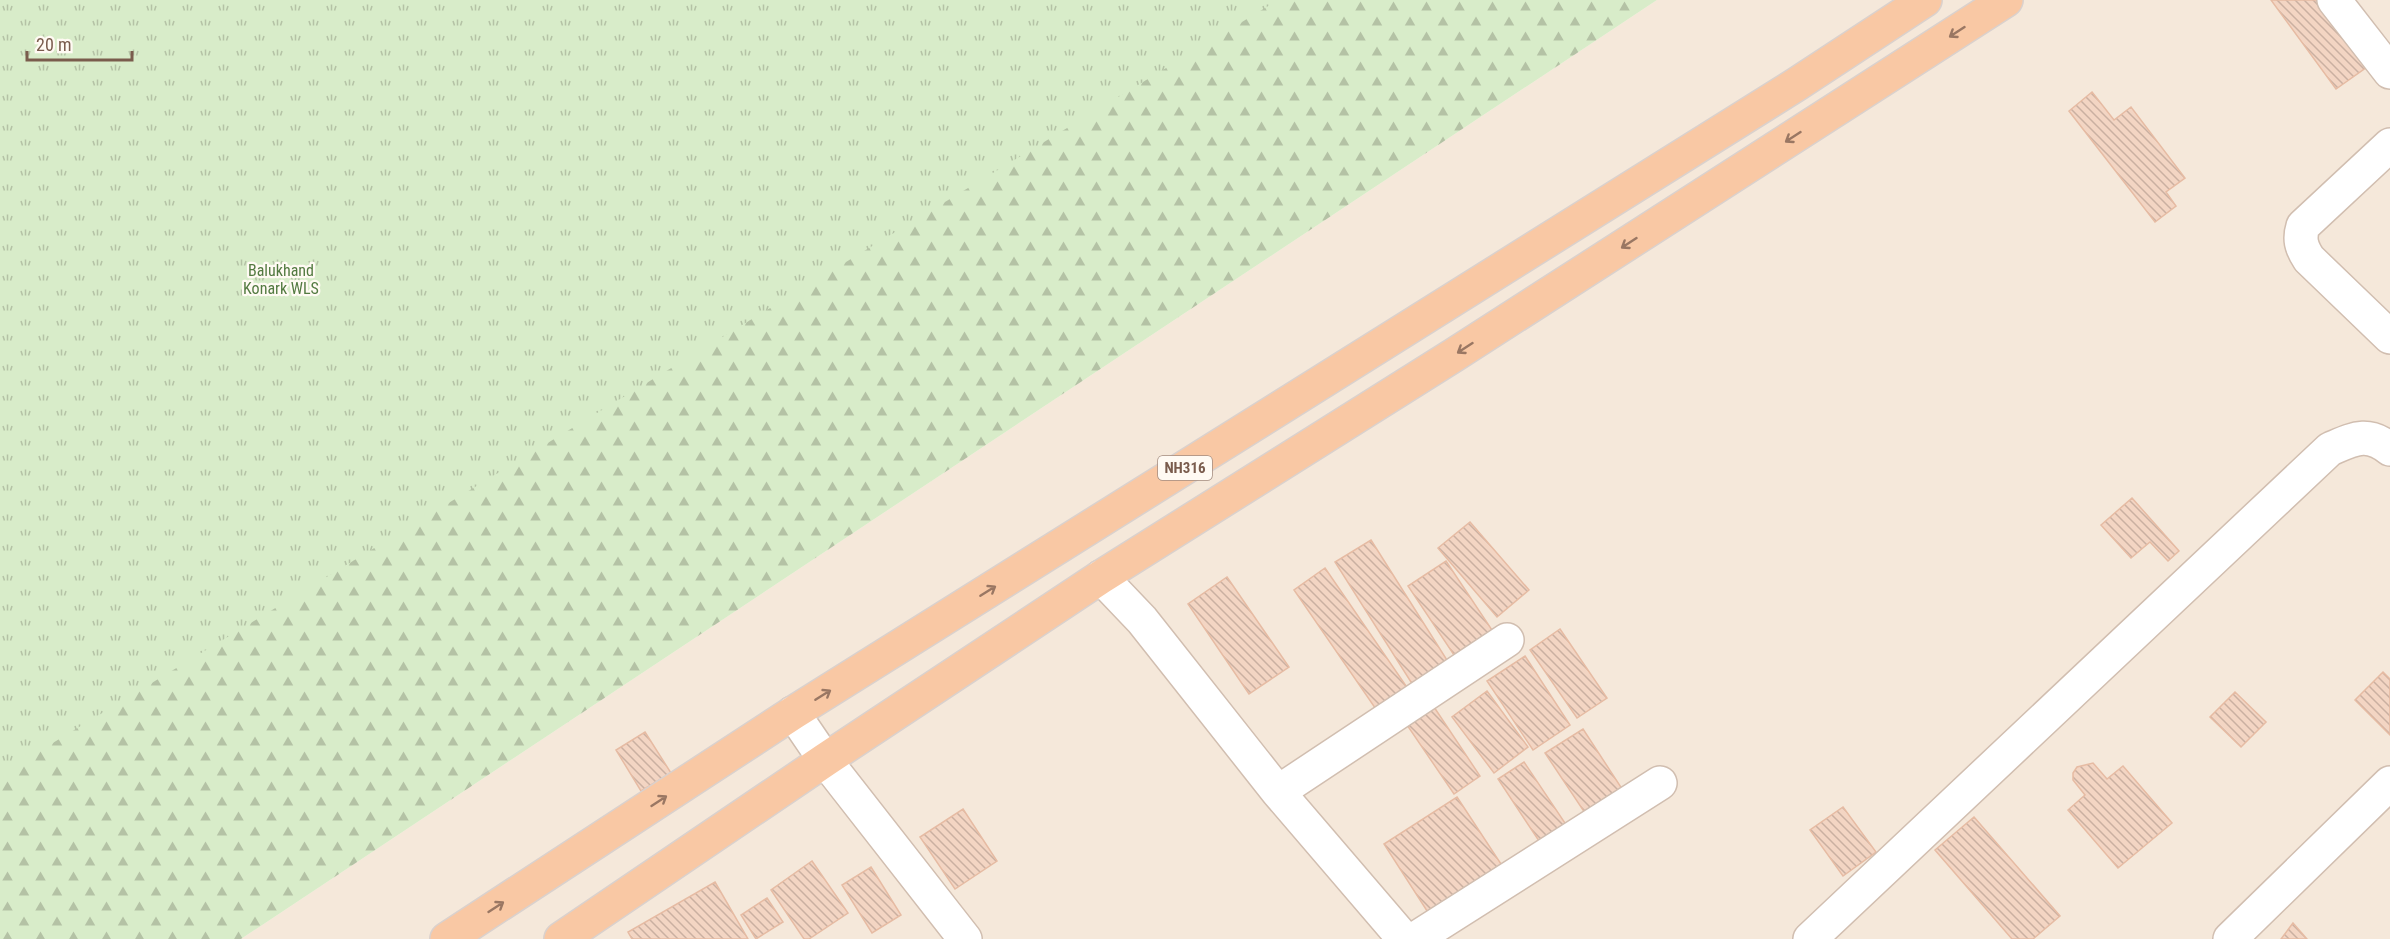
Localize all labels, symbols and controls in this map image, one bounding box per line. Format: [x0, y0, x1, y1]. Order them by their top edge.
scale bar [27, 24, 132, 62]
one-way arrow [1948, 25, 1965, 38]
text: 20 m [36, 34, 71, 55]
one-way arrow [1785, 131, 1801, 143]
one-way arrow [1620, 236, 1637, 249]
park label: Balukhand Konark WLS [243, 261, 319, 298]
one-way arrow [1457, 342, 1473, 354]
road number: NH316 [1158, 456, 1212, 480]
one-way arrow [979, 585, 996, 597]
one-way arrow [814, 688, 831, 701]
one-way arrow [650, 794, 667, 806]
one-way arrow [487, 901, 503, 913]

